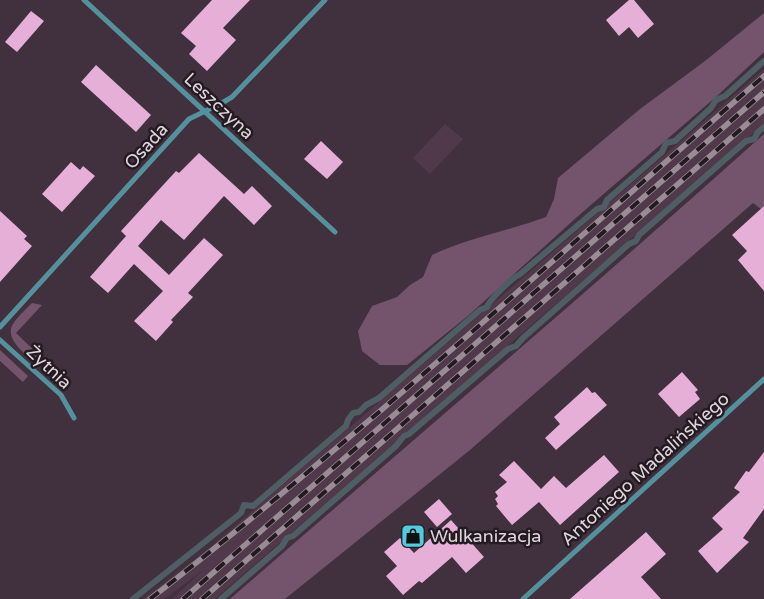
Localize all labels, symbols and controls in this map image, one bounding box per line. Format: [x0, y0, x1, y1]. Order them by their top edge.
street label: Leszczyna [180, 68, 258, 144]
street label: Osada [120, 118, 172, 174]
street label: Żytnia [22, 341, 76, 393]
street label: Antoniego Madalińskiego [556, 388, 734, 550]
shop icon: Wulkanizacja [400, 523, 426, 549]
place label: Wulkanizacja [430, 525, 541, 547]

